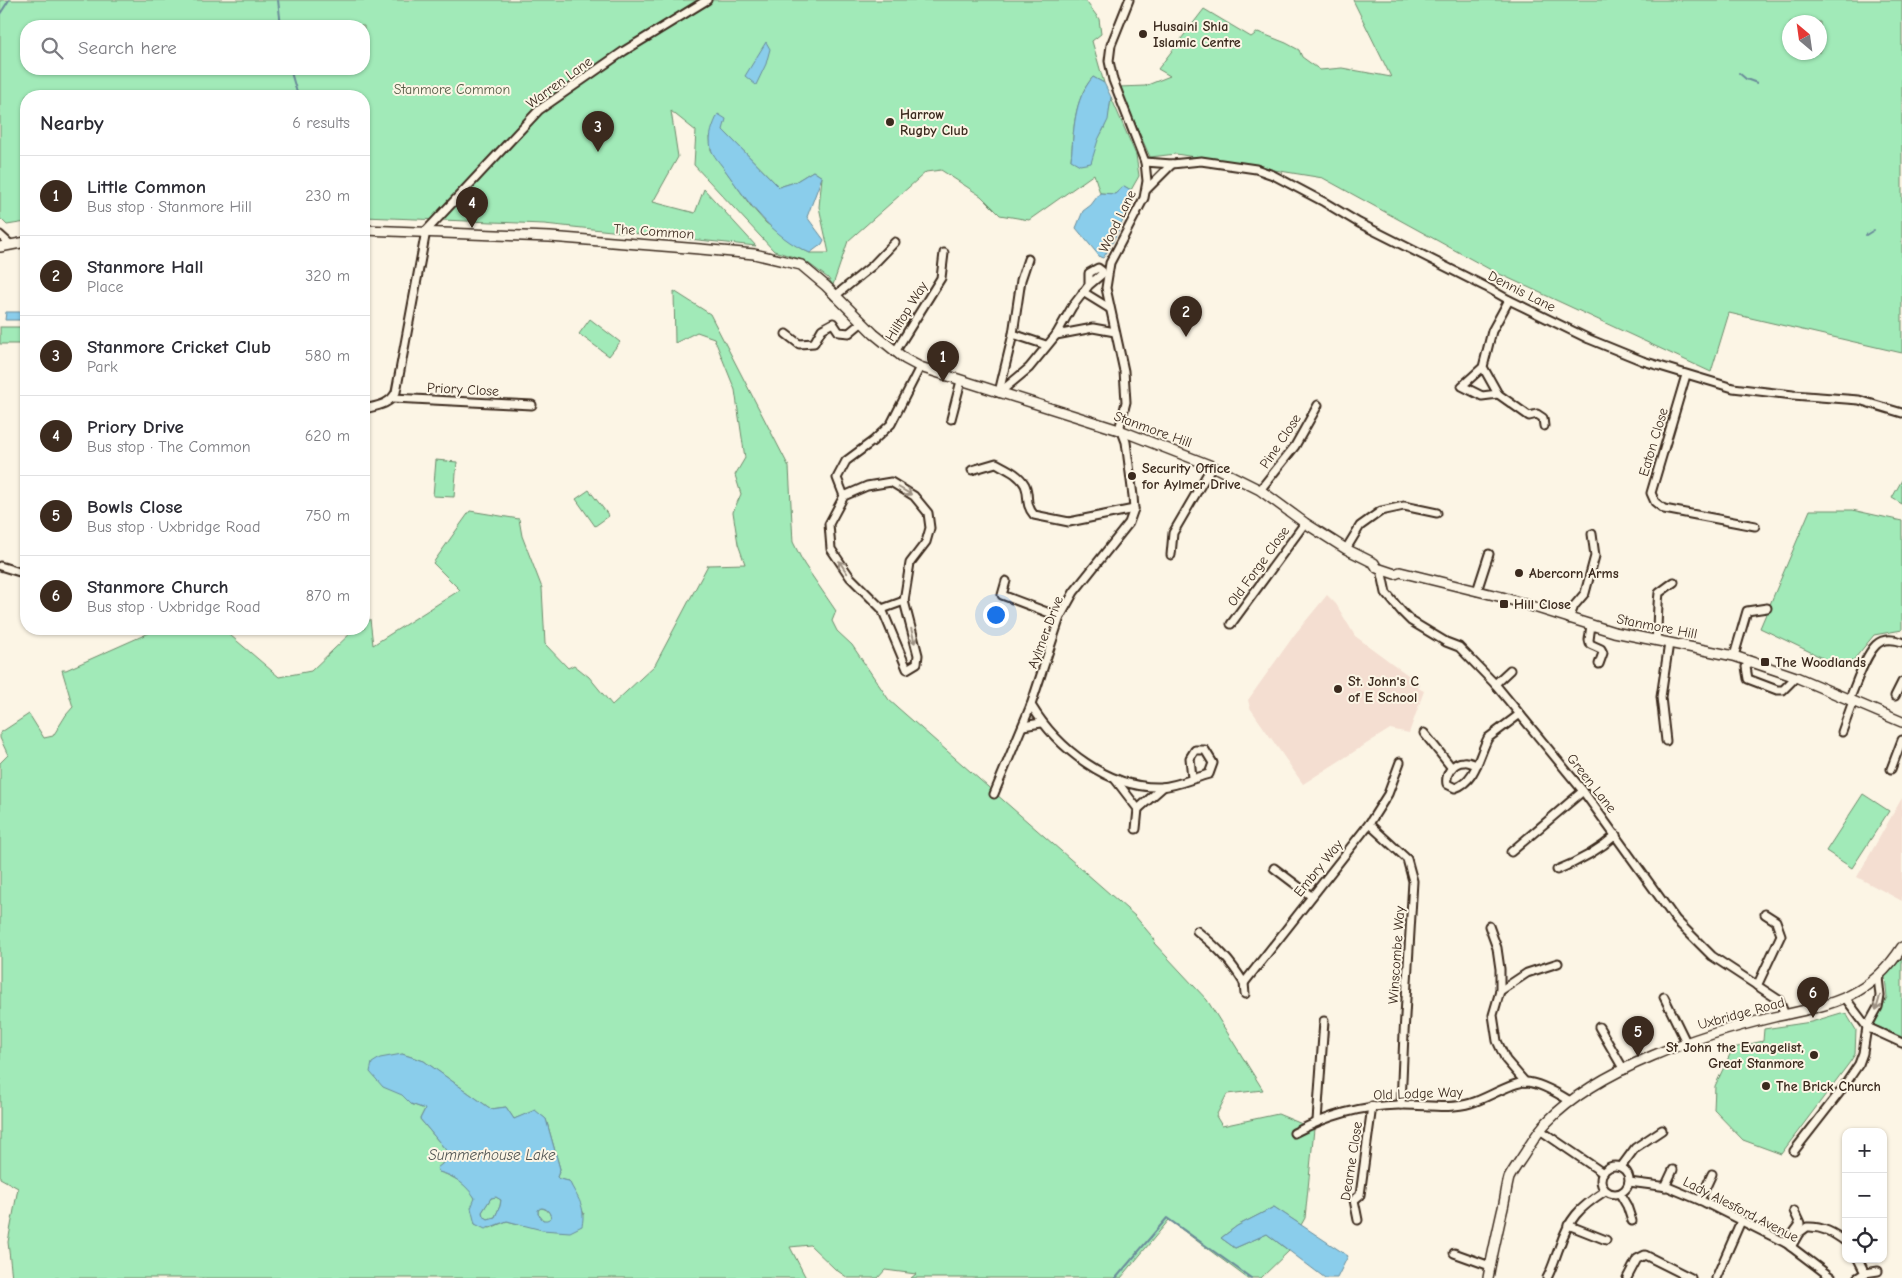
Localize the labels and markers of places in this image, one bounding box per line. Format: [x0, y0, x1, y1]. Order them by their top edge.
place label: Husaini Shia Islamic Centre [1153, 18, 1241, 51]
marker: Husaini Shia Islamic Centre [1137, 28, 1149, 40]
place label: Harrow Rugby Club [900, 106, 968, 139]
pin: 3 [582, 111, 614, 152]
marker: Harrow Rugby Club [884, 116, 896, 128]
pin: 4 [456, 187, 488, 228]
pin: 2 [1170, 296, 1202, 337]
pin: 1 [927, 341, 959, 382]
place label: Security Office for Aylmer Drive [1141, 460, 1241, 493]
marker: Security Office for Aylmer Drive [1126, 470, 1138, 482]
place label: Abercorn Arms [1529, 565, 1619, 582]
marker: Abercorn Arms [1513, 567, 1525, 579]
place label: Hill Close [1514, 596, 1571, 613]
marker: Hill Close [1498, 598, 1510, 610]
place label: The Woodlands [1775, 654, 1866, 671]
marker: The Woodlands [1759, 656, 1771, 668]
place label: St. John's C of E School [1348, 673, 1419, 706]
marker: St. John's C of E School [1332, 683, 1344, 695]
pin: 6 [1797, 977, 1829, 1018]
pin: 5 [1622, 1016, 1654, 1057]
place label: St John the Evangelist, Great Stanmore [1666, 1039, 1804, 1072]
marker: St John the Evangelist, Great Stanmore [1808, 1049, 1820, 1061]
place label: The Brick Church [1776, 1078, 1881, 1095]
marker: The Brick Church [1760, 1080, 1772, 1092]

